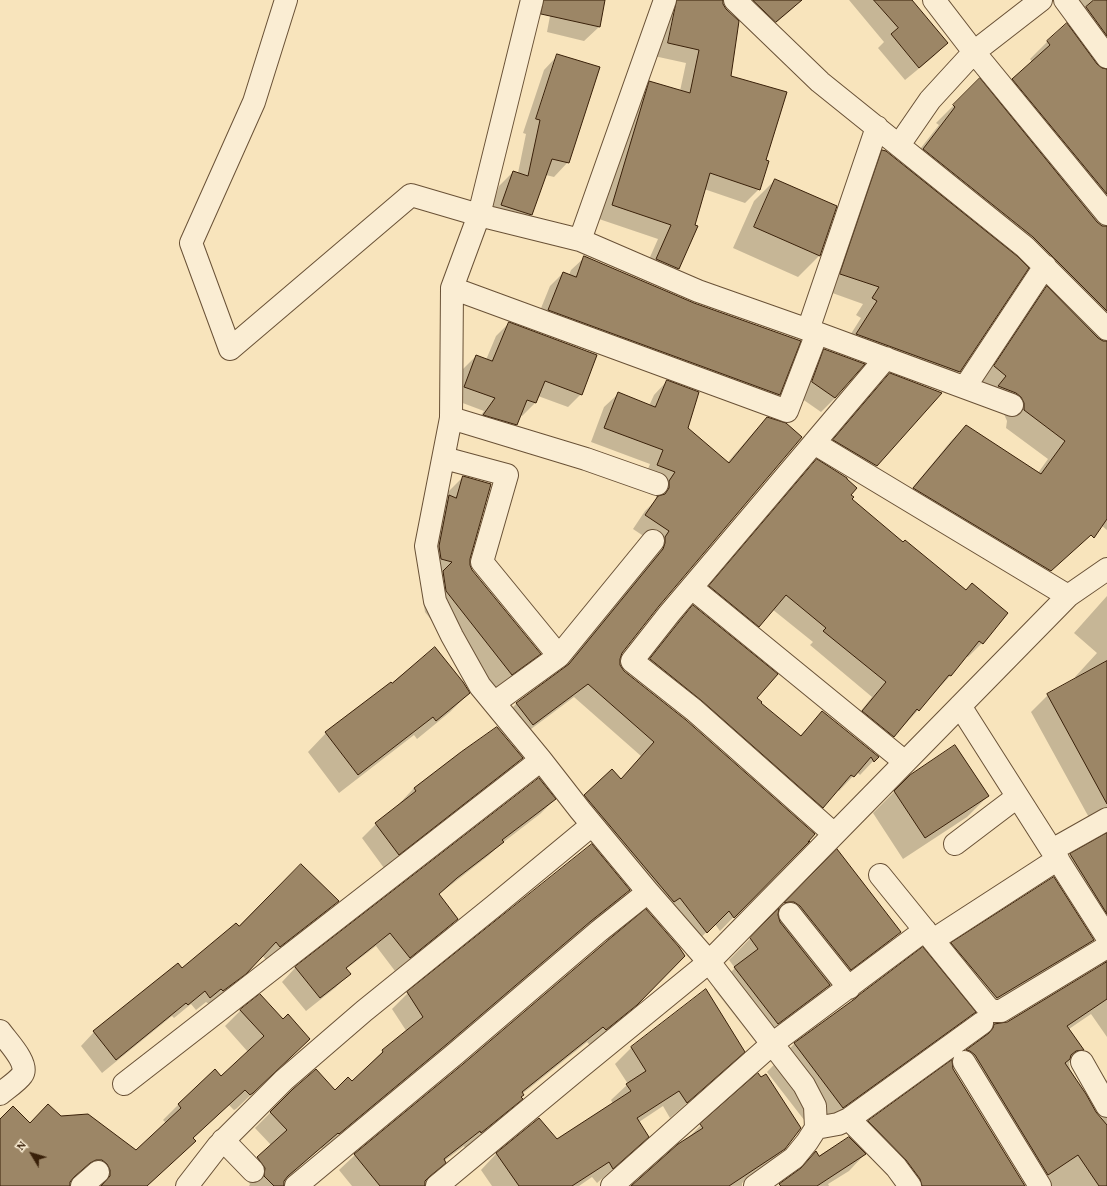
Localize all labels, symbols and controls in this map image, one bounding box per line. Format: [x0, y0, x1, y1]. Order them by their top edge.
north arrow [12, 1134, 52, 1174]
text: N [14, 1139, 31, 1154]

